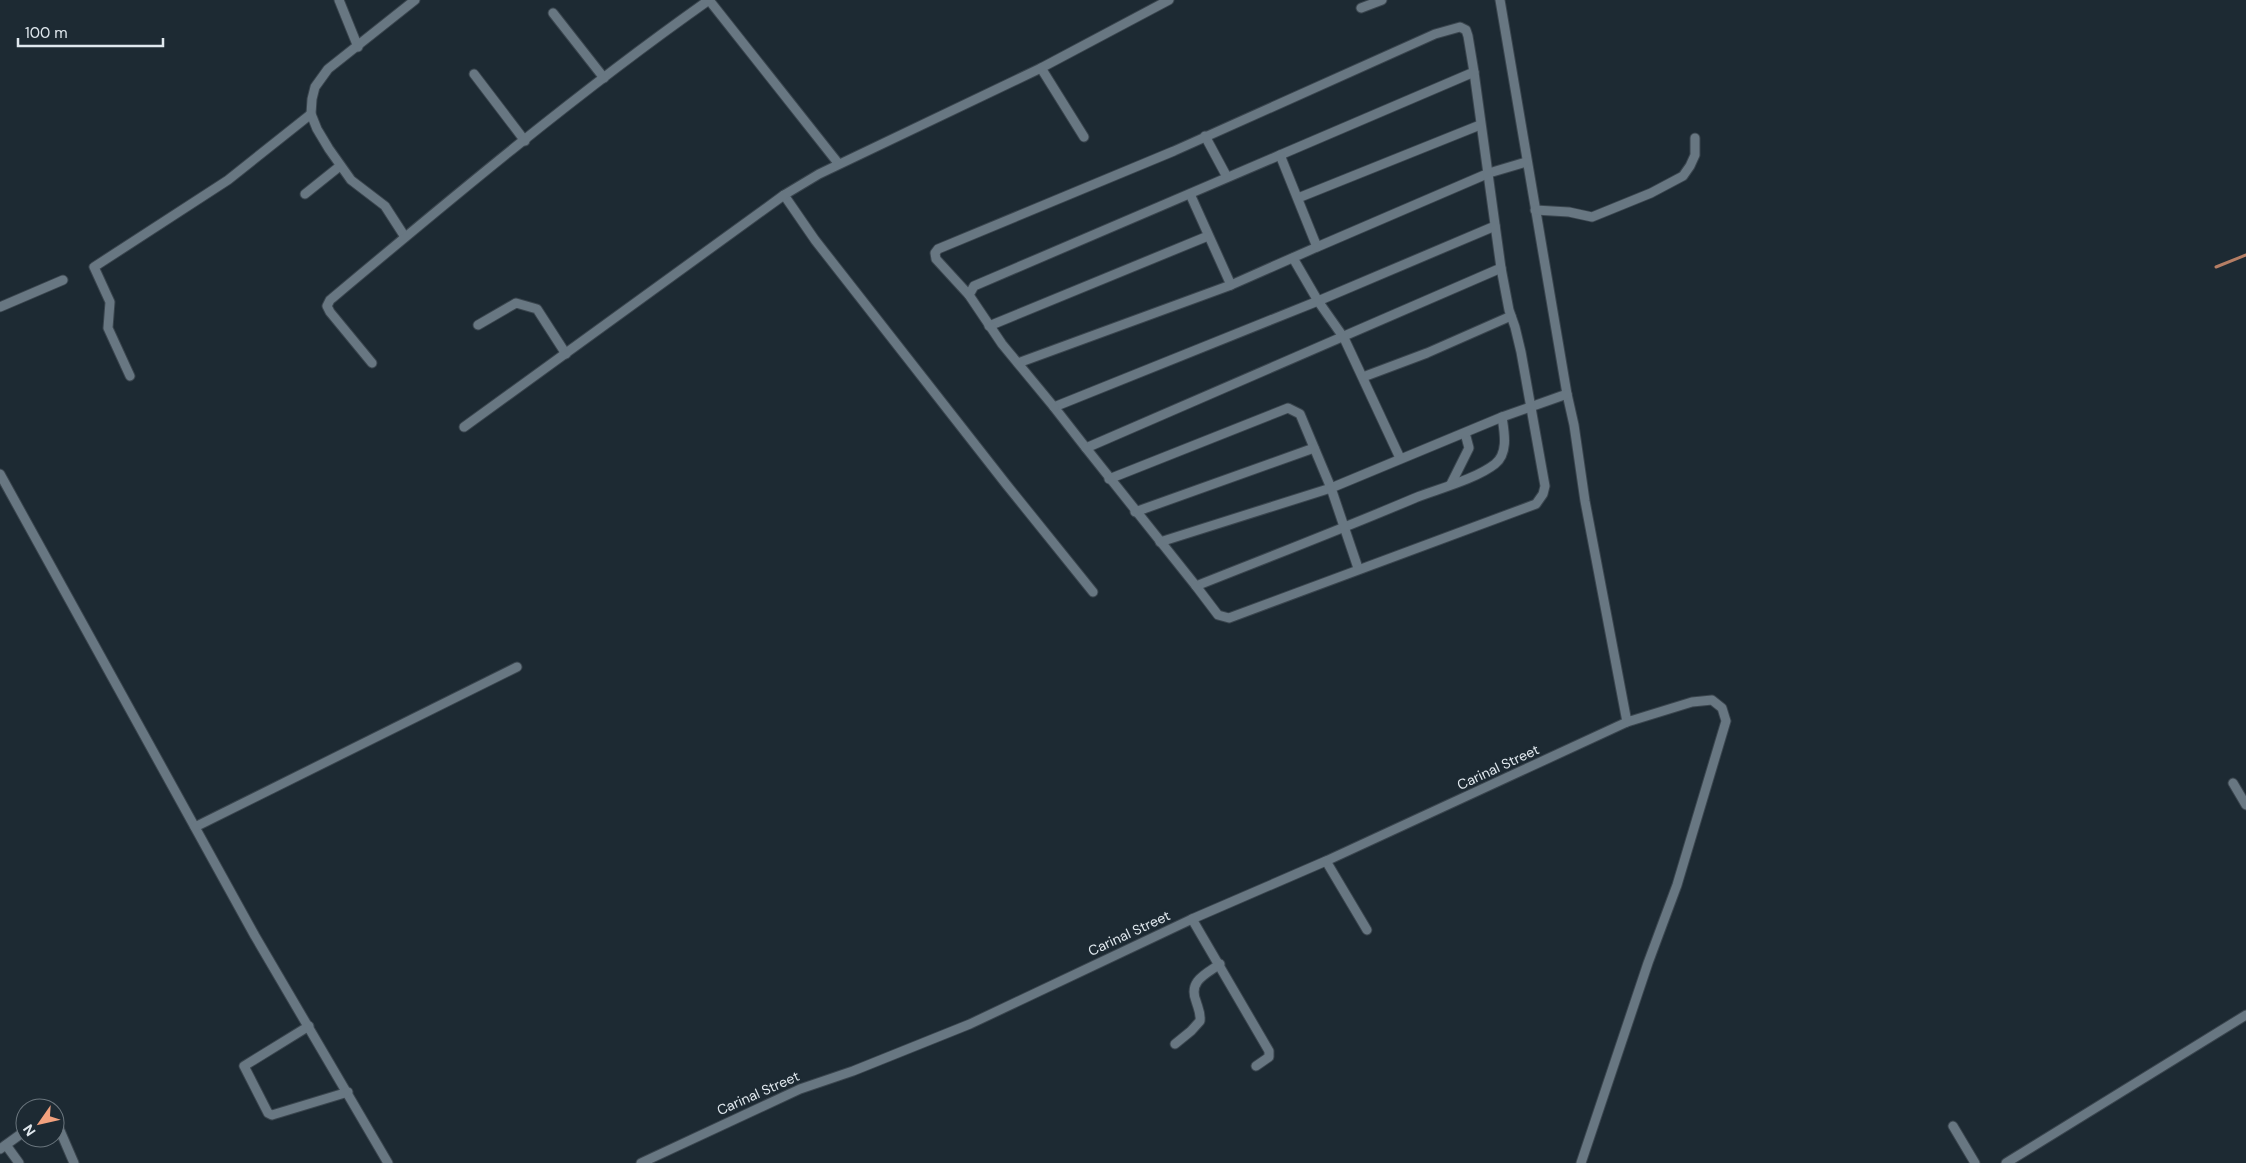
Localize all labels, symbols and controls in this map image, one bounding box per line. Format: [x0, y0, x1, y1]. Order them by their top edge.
scale bar [18, 15, 162, 47]
text: 100 m [25, 23, 68, 43]
street label: Carinal Street [1454, 740, 1542, 794]
street label: Carinal Street [1085, 906, 1173, 960]
street label: Carinal Street [714, 1067, 802, 1119]
north arrow [15, 1098, 65, 1148]
text: N [19, 1121, 40, 1140]

